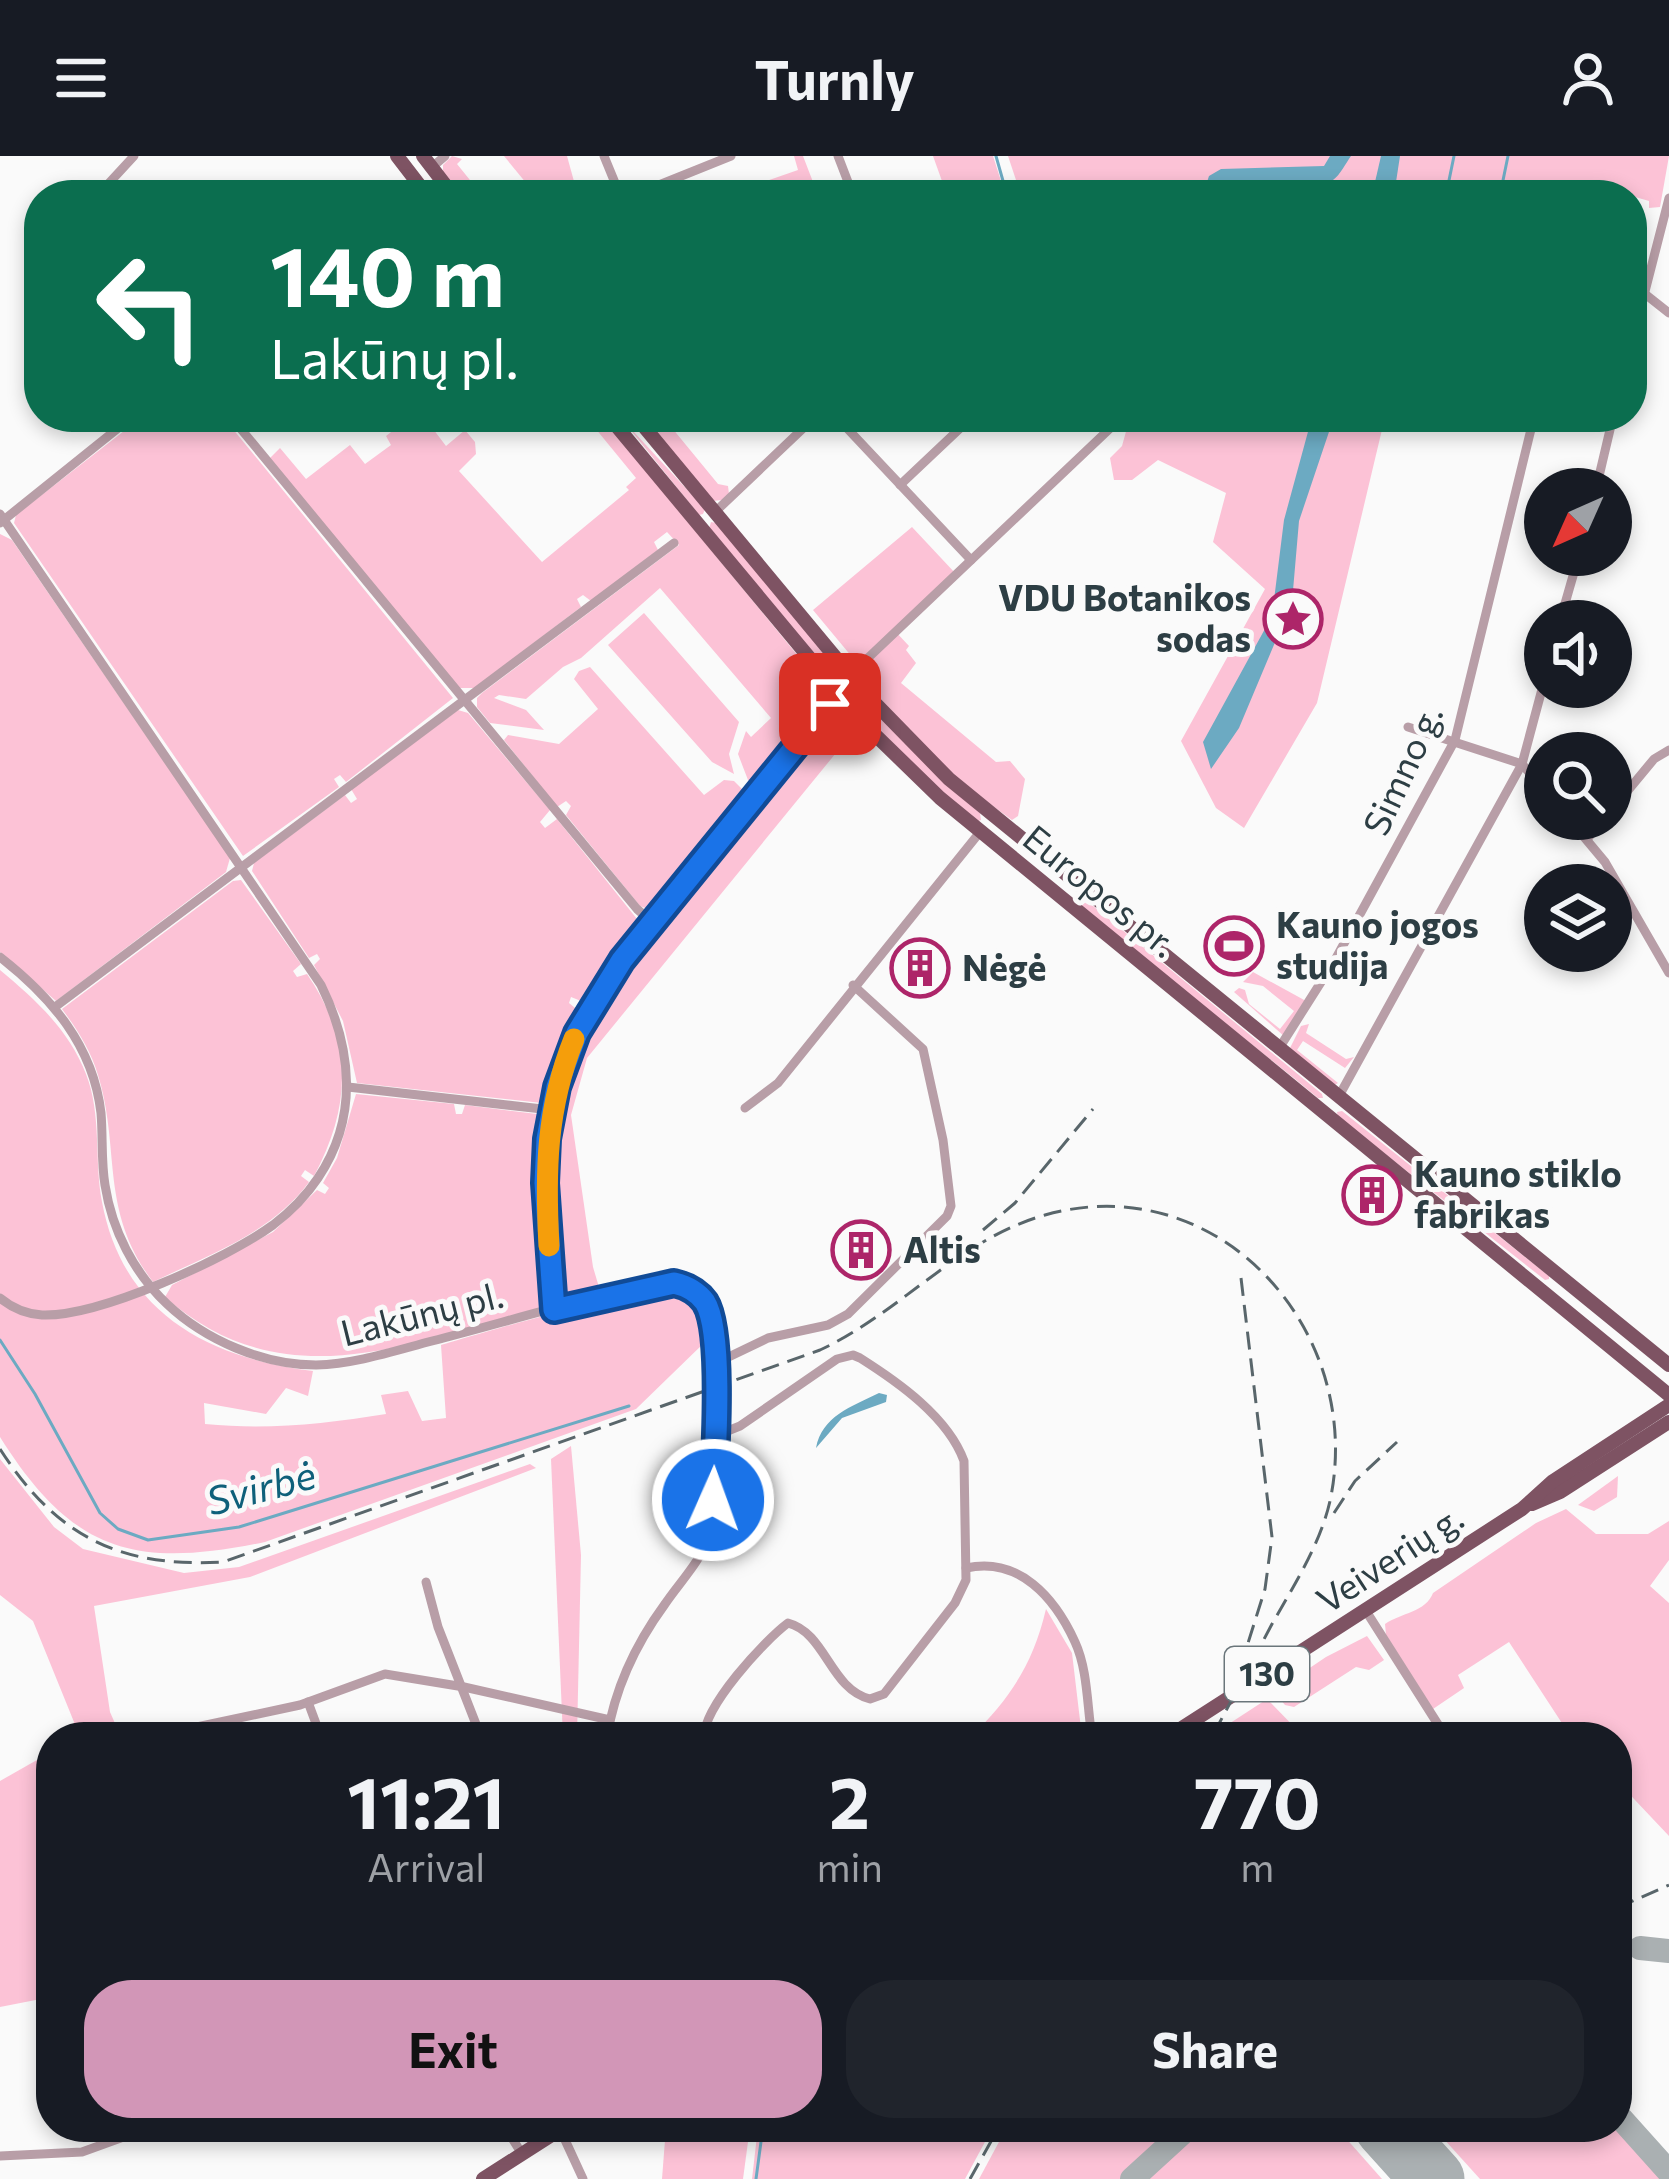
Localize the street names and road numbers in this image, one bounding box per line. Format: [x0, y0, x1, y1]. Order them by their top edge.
street label: Simno g. [1352, 697, 1450, 841]
street label: Europos pr. [1016, 814, 1187, 965]
street label: Lakūnų pl. [336, 1271, 507, 1353]
street label: Veiverių g. [1307, 1494, 1470, 1621]
road number: 130 [1225, 1647, 1309, 1701]

